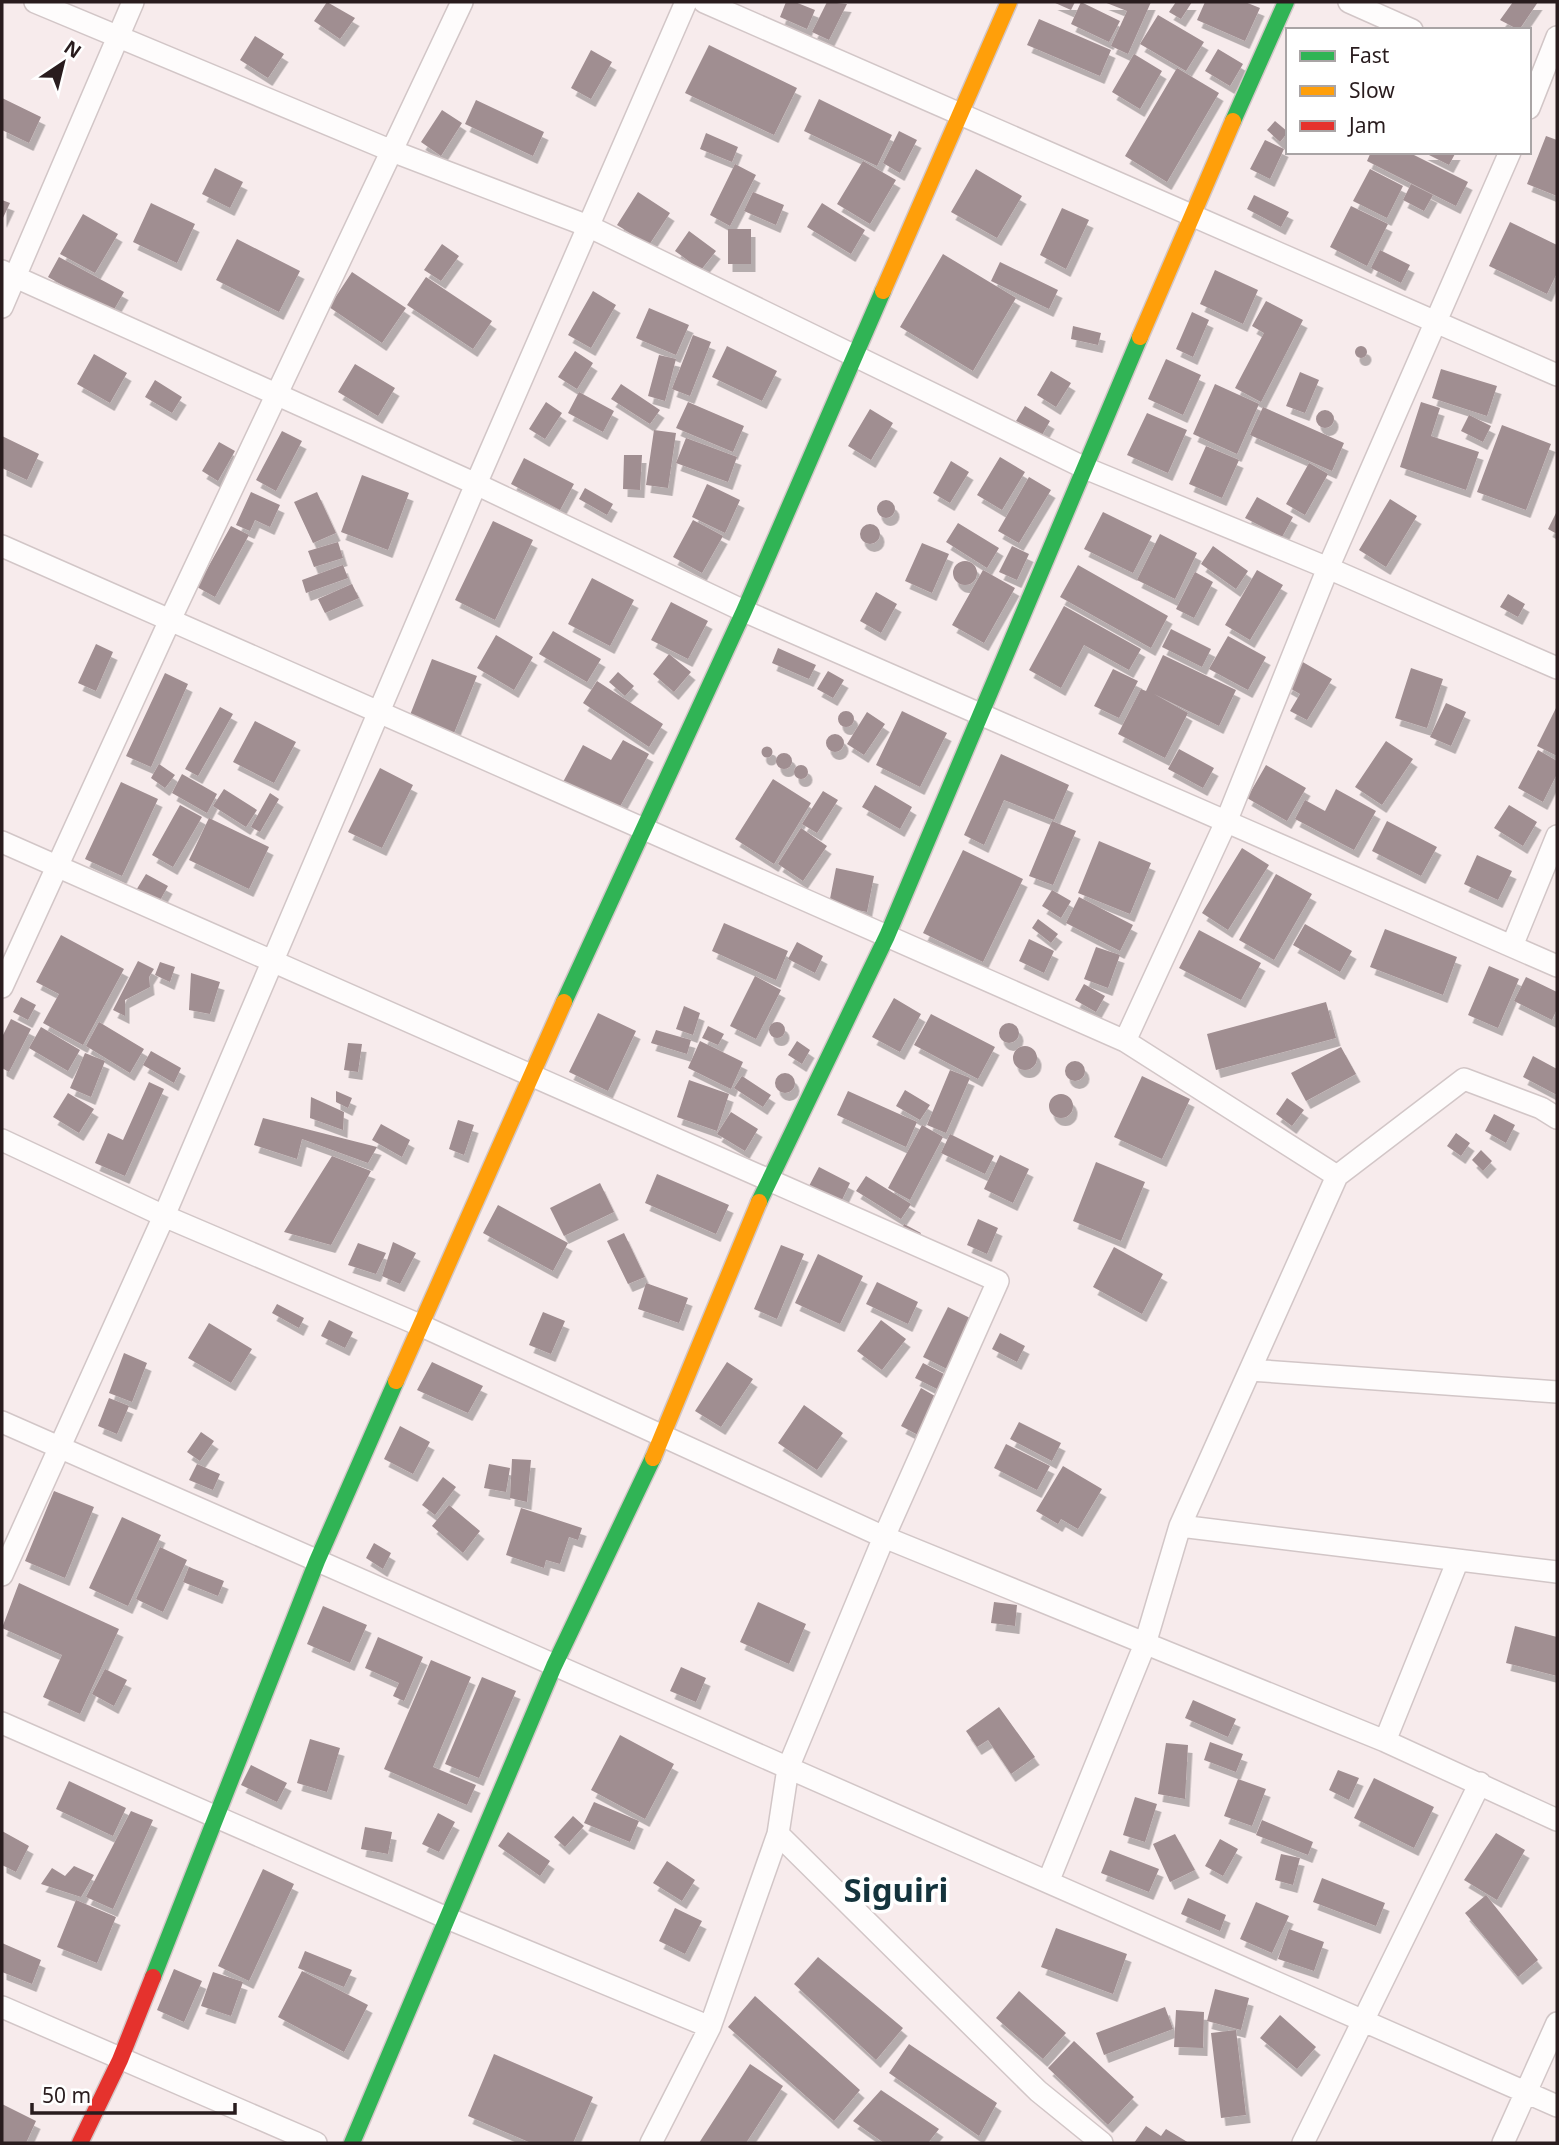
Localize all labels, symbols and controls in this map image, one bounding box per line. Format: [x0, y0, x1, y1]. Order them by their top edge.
north arrow [28, 28, 98, 98]
legend [1286, 28, 1531, 154]
text: N [59, 34, 87, 64]
text: Fast [1349, 41, 1390, 69]
text: Slow [1349, 76, 1395, 104]
text: Jam [1347, 111, 1386, 139]
district label: Siguiri [844, 1867, 948, 1912]
scale bar [32, 2072, 234, 2116]
text: 50 m [42, 2081, 91, 2109]

